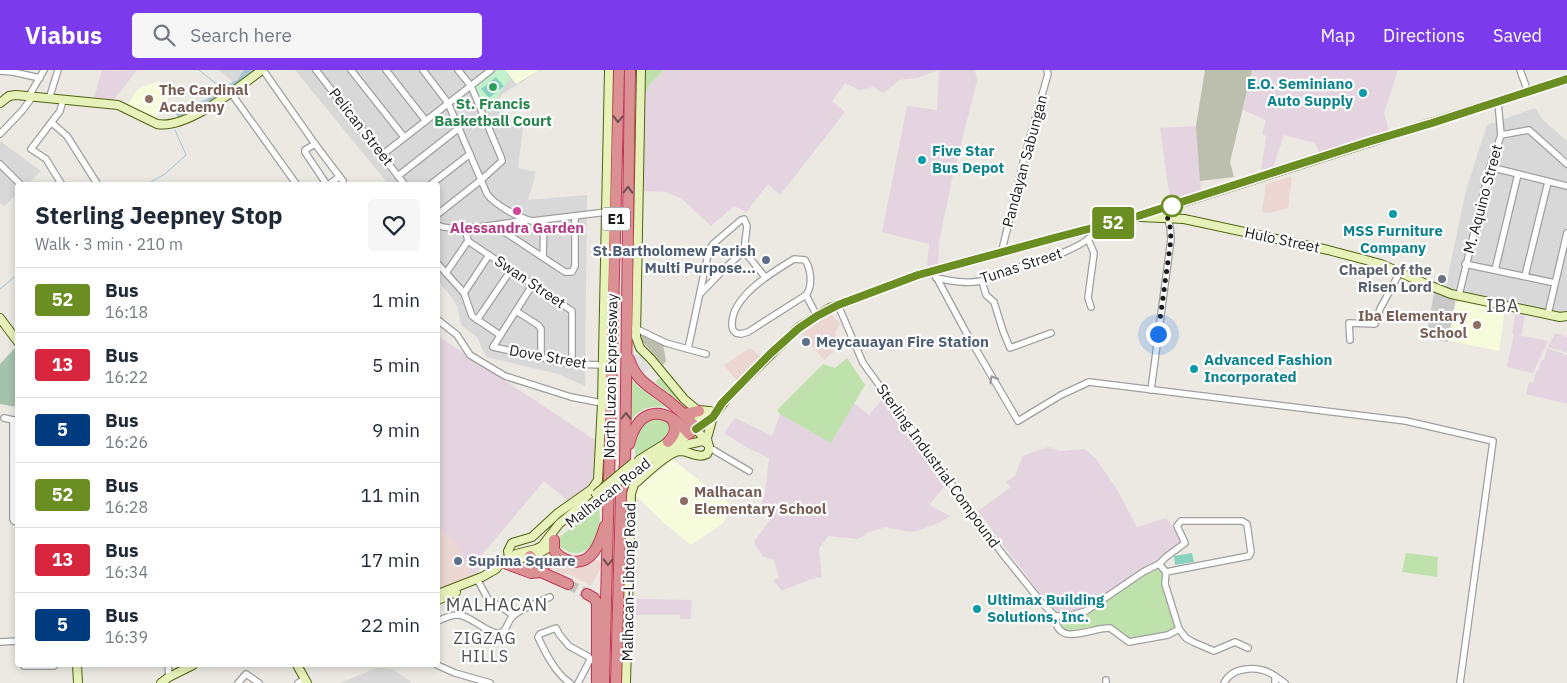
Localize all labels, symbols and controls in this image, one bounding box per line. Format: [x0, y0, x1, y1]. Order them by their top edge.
search box [132, 13, 482, 58]
text: Viabus [25, 19, 102, 51]
icon: search [150, 21, 178, 49]
text: Search here [190, 23, 292, 47]
text: Map [1320, 24, 1355, 47]
text: Directions [1383, 24, 1465, 47]
text: Saved [1493, 24, 1542, 47]
place label: E.O. Seminiano Auto Supply [1247, 74, 1353, 110]
place label: The Cardinal Academy [159, 80, 249, 116]
marker: St. Francis Basketball Court [487, 81, 499, 93]
street label: Pelican Street [325, 84, 398, 169]
marker: E.O. Seminiano Auto Supply [1357, 87, 1369, 99]
marker: The Cardinal Academy [143, 93, 155, 105]
street label: Pandayan Sabungan [998, 93, 1051, 229]
place label: St. Francis Basketball Court [434, 94, 552, 130]
one-way arrow [613, 115, 623, 123]
place label: Five Star Bus Depot [932, 141, 1004, 177]
street label: M. Aquino Street [1459, 142, 1506, 255]
marker: Five Star Bus Depot [916, 154, 928, 166]
one-way arrow [623, 186, 634, 194]
unlabelled marker [1161, 195, 1183, 217]
text: Sterling Jeepney Stop [35, 199, 283, 231]
button: heart [368, 199, 420, 251]
marker: Alessandra Garden [511, 205, 523, 217]
line badge: 52 [1090, 207, 1136, 239]
road number: E1 [602, 208, 630, 230]
marker: MSS Furniture Company [1387, 208, 1399, 220]
text: 52 [1102, 211, 1124, 234]
place label: Alessandra Garden [450, 218, 584, 237]
place label: MSS Furniture Company [1343, 221, 1443, 257]
street label: Hulo Street [1243, 222, 1321, 257]
text: Walk · 3 min · 210 m [35, 234, 183, 254]
place label: St.Bartholomew Parish Multi Purpose... [593, 241, 756, 277]
street label: Tunas Street [978, 243, 1064, 288]
street label: Swan Street [491, 251, 569, 312]
marker: St.Bartholomew Parish Multi Purpose... [760, 254, 772, 266]
place label: Chapel of the Risen Lord [1339, 260, 1432, 296]
marker: Chapel of the Risen Lord [1436, 273, 1448, 285]
text: Bus [105, 278, 139, 302]
text: 52 [52, 288, 73, 311]
text: 1 min [372, 288, 420, 312]
street label: North Luzon Expressway [600, 293, 621, 459]
district label: IBA [1486, 294, 1520, 317]
text: 16:18 [105, 302, 148, 322]
place label: Iba Elementary School [1358, 306, 1467, 342]
marker: Iba Elementary School [1471, 319, 1483, 331]
your location [1146, 322, 1171, 347]
place label: Meycauayan Fire Station [816, 332, 989, 351]
marker: Meycauayan Fire Station [800, 336, 812, 348]
street label: Dove Street [508, 340, 588, 373]
text: Bus [105, 343, 139, 367]
place label: Advanced Fashion Incorporated [1204, 350, 1332, 386]
text: 13 [52, 353, 73, 376]
text: 5 min [372, 353, 420, 377]
marker: Advanced Fashion Incorporated [1188, 363, 1200, 375]
text: 16:22 [105, 367, 148, 387]
one-way arrow [989, 375, 999, 384]
street label: Sterling Industrial Compound [872, 380, 1004, 551]
text: Bus [105, 408, 139, 432]
one-way arrow [620, 411, 631, 419]
text: 5 [57, 418, 68, 441]
text: 9 min [372, 418, 420, 442]
text: 16:26 [105, 432, 148, 452]
street label: Malhacan Road [561, 453, 654, 532]
text: Bus [105, 473, 139, 497]
place label: Malhacan Elementary School [694, 482, 827, 518]
text: 52 [52, 483, 73, 506]
text: 11 min [361, 483, 420, 507]
marker: Malhacan Elementary School [678, 495, 690, 507]
text: 16:28 [105, 497, 148, 517]
street label: Malhacan-Libtong Road [618, 502, 639, 662]
text: Bus [105, 538, 139, 562]
text: 13 [52, 548, 73, 571]
text: 17 min [361, 548, 420, 572]
place label: Supima Square [468, 551, 576, 570]
marker: Supima Square [452, 555, 464, 567]
one-way arrow [602, 558, 613, 566]
text: 16:34 [105, 562, 148, 582]
place label: Ultimax Building Solutions, Inc. [987, 590, 1105, 626]
district label: MALHACAN [446, 593, 548, 616]
text: Bus [105, 603, 139, 627]
marker: Ultimax Building Solutions, Inc. [971, 603, 983, 615]
text: 5 [57, 613, 68, 636]
text: 22 min [361, 613, 420, 637]
text: 16:39 [105, 627, 148, 647]
district label: ZIGZAG HILLS [453, 628, 517, 666]

